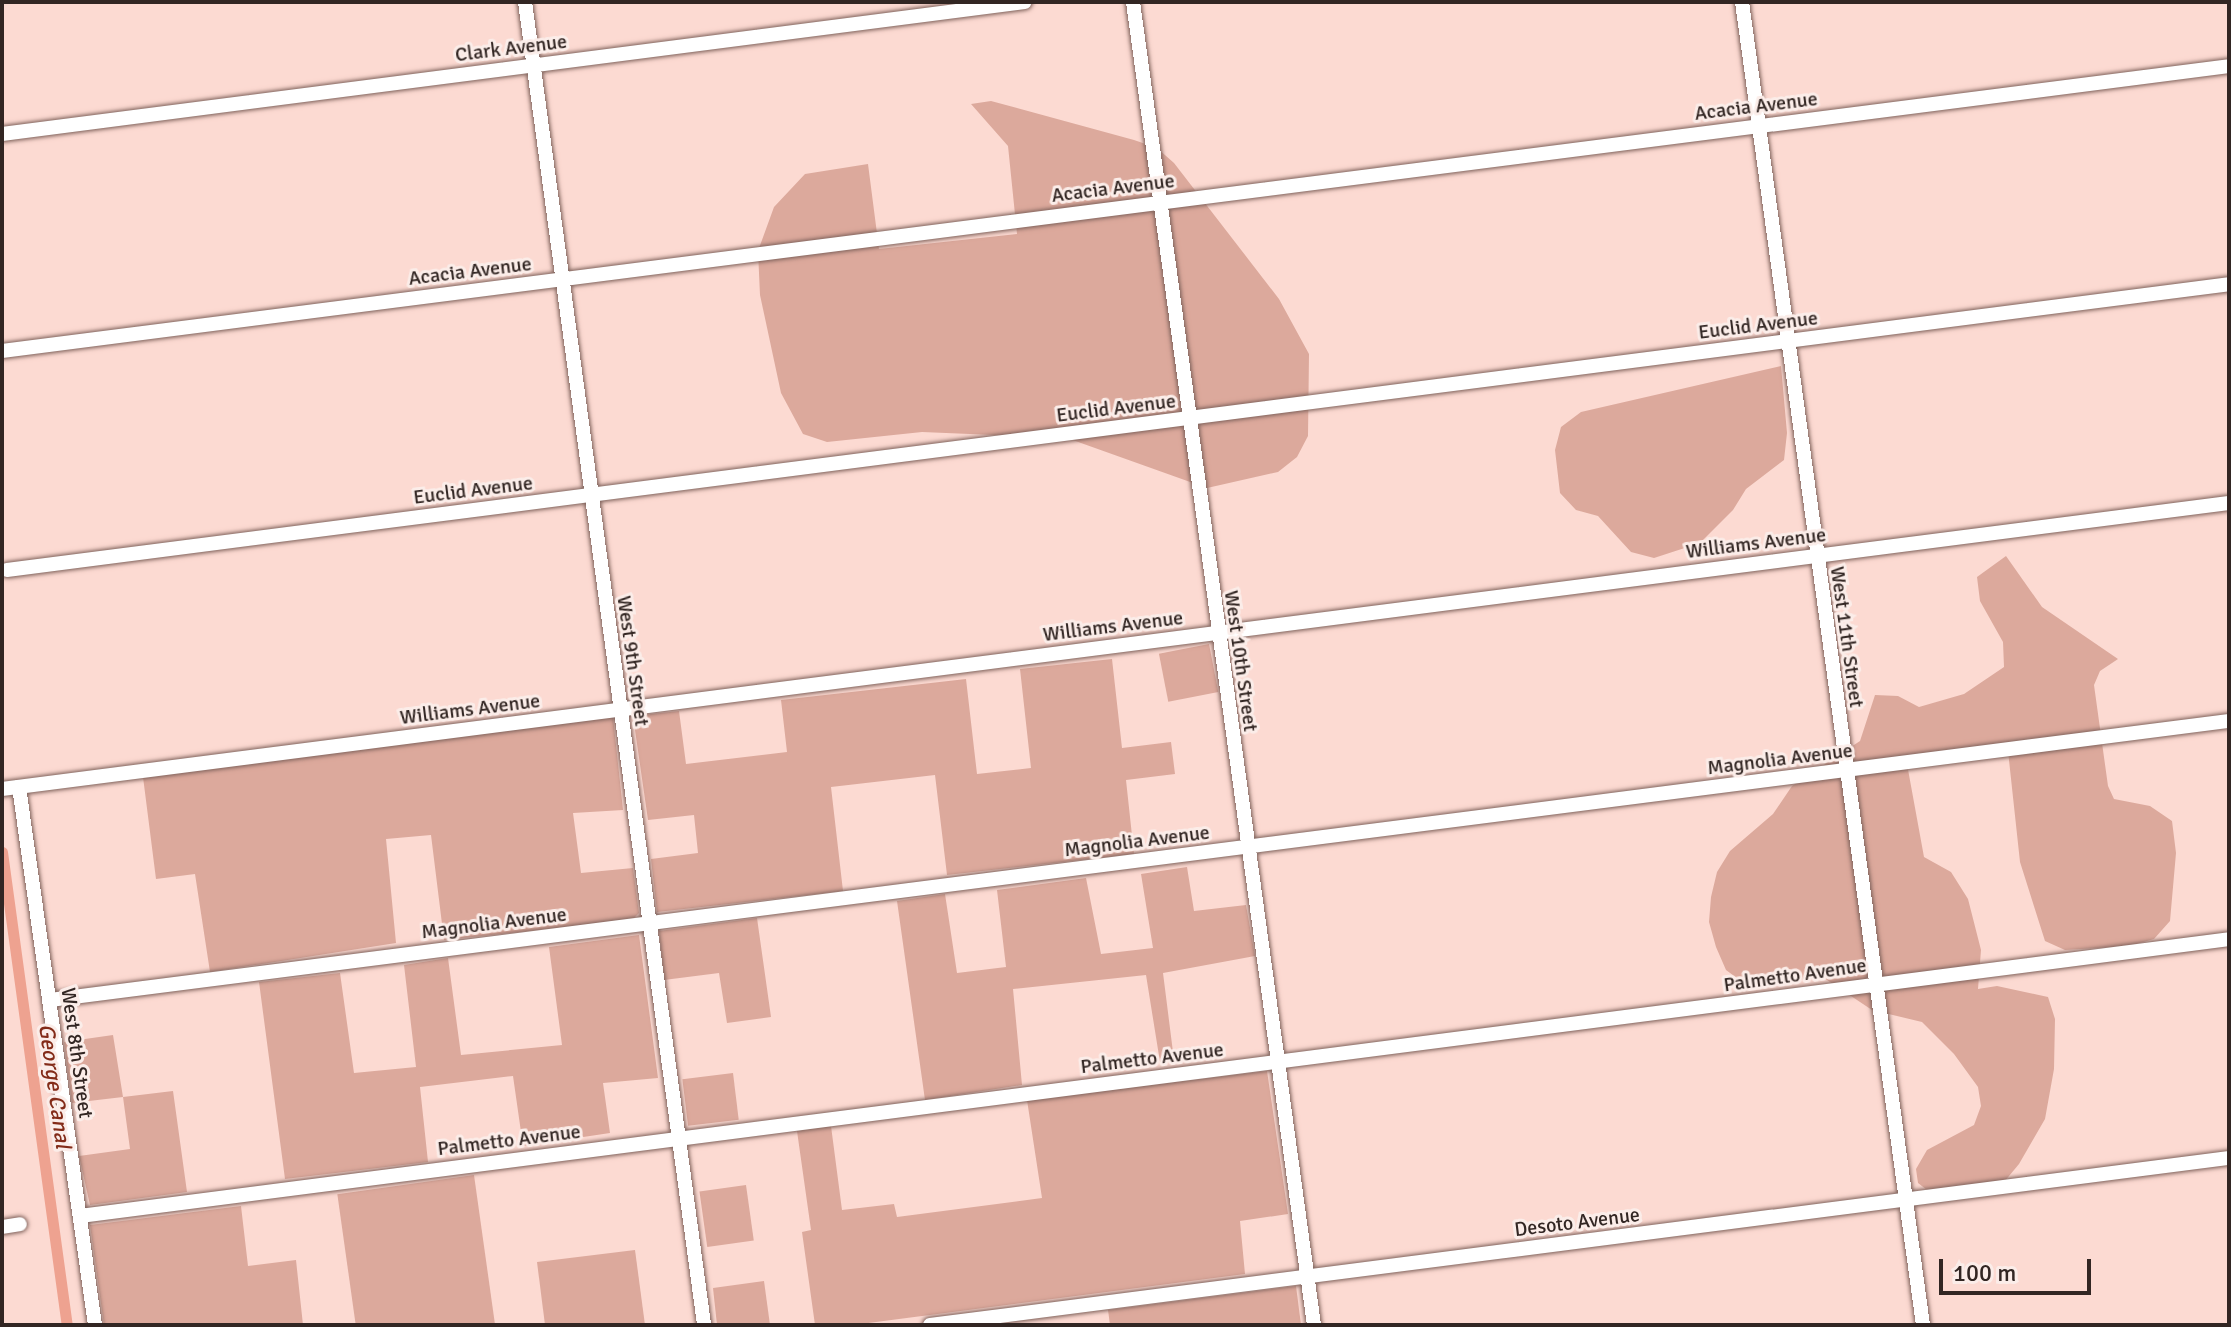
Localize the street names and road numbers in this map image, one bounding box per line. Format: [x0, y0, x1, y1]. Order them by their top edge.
street label: Clark Avenue [454, 29, 568, 67]
street label: Acacia Avenue [1693, 87, 1819, 125]
street label: Acacia Avenue [1050, 169, 1176, 207]
street label: Acacia Avenue [407, 252, 533, 290]
street label: Euclid Avenue [1697, 306, 1819, 344]
street label: Euclid Avenue [1055, 389, 1177, 427]
street label: Euclid Avenue [412, 471, 534, 509]
street label: Williams Avenue [1685, 522, 1827, 564]
street label: West 11th Street [1825, 565, 1869, 709]
street label: West 10th Street [1219, 589, 1263, 733]
street label: West 9th Street [612, 594, 654, 728]
street label: Williams Avenue [1042, 605, 1184, 647]
street label: Williams Avenue [399, 688, 541, 730]
street label: Magnolia Avenue [1706, 738, 1854, 780]
street label: Magnolia Avenue [1063, 820, 1211, 862]
street label: Magnolia Avenue [420, 902, 568, 944]
street label: Palmetto Avenue [1722, 953, 1868, 997]
street label: West 8th Street [56, 986, 98, 1120]
street label: Palmetto Avenue [1079, 1037, 1225, 1079]
street label: Palmetto Avenue [436, 1119, 582, 1161]
street label: Desoto Avenue [1513, 1202, 1641, 1242]

